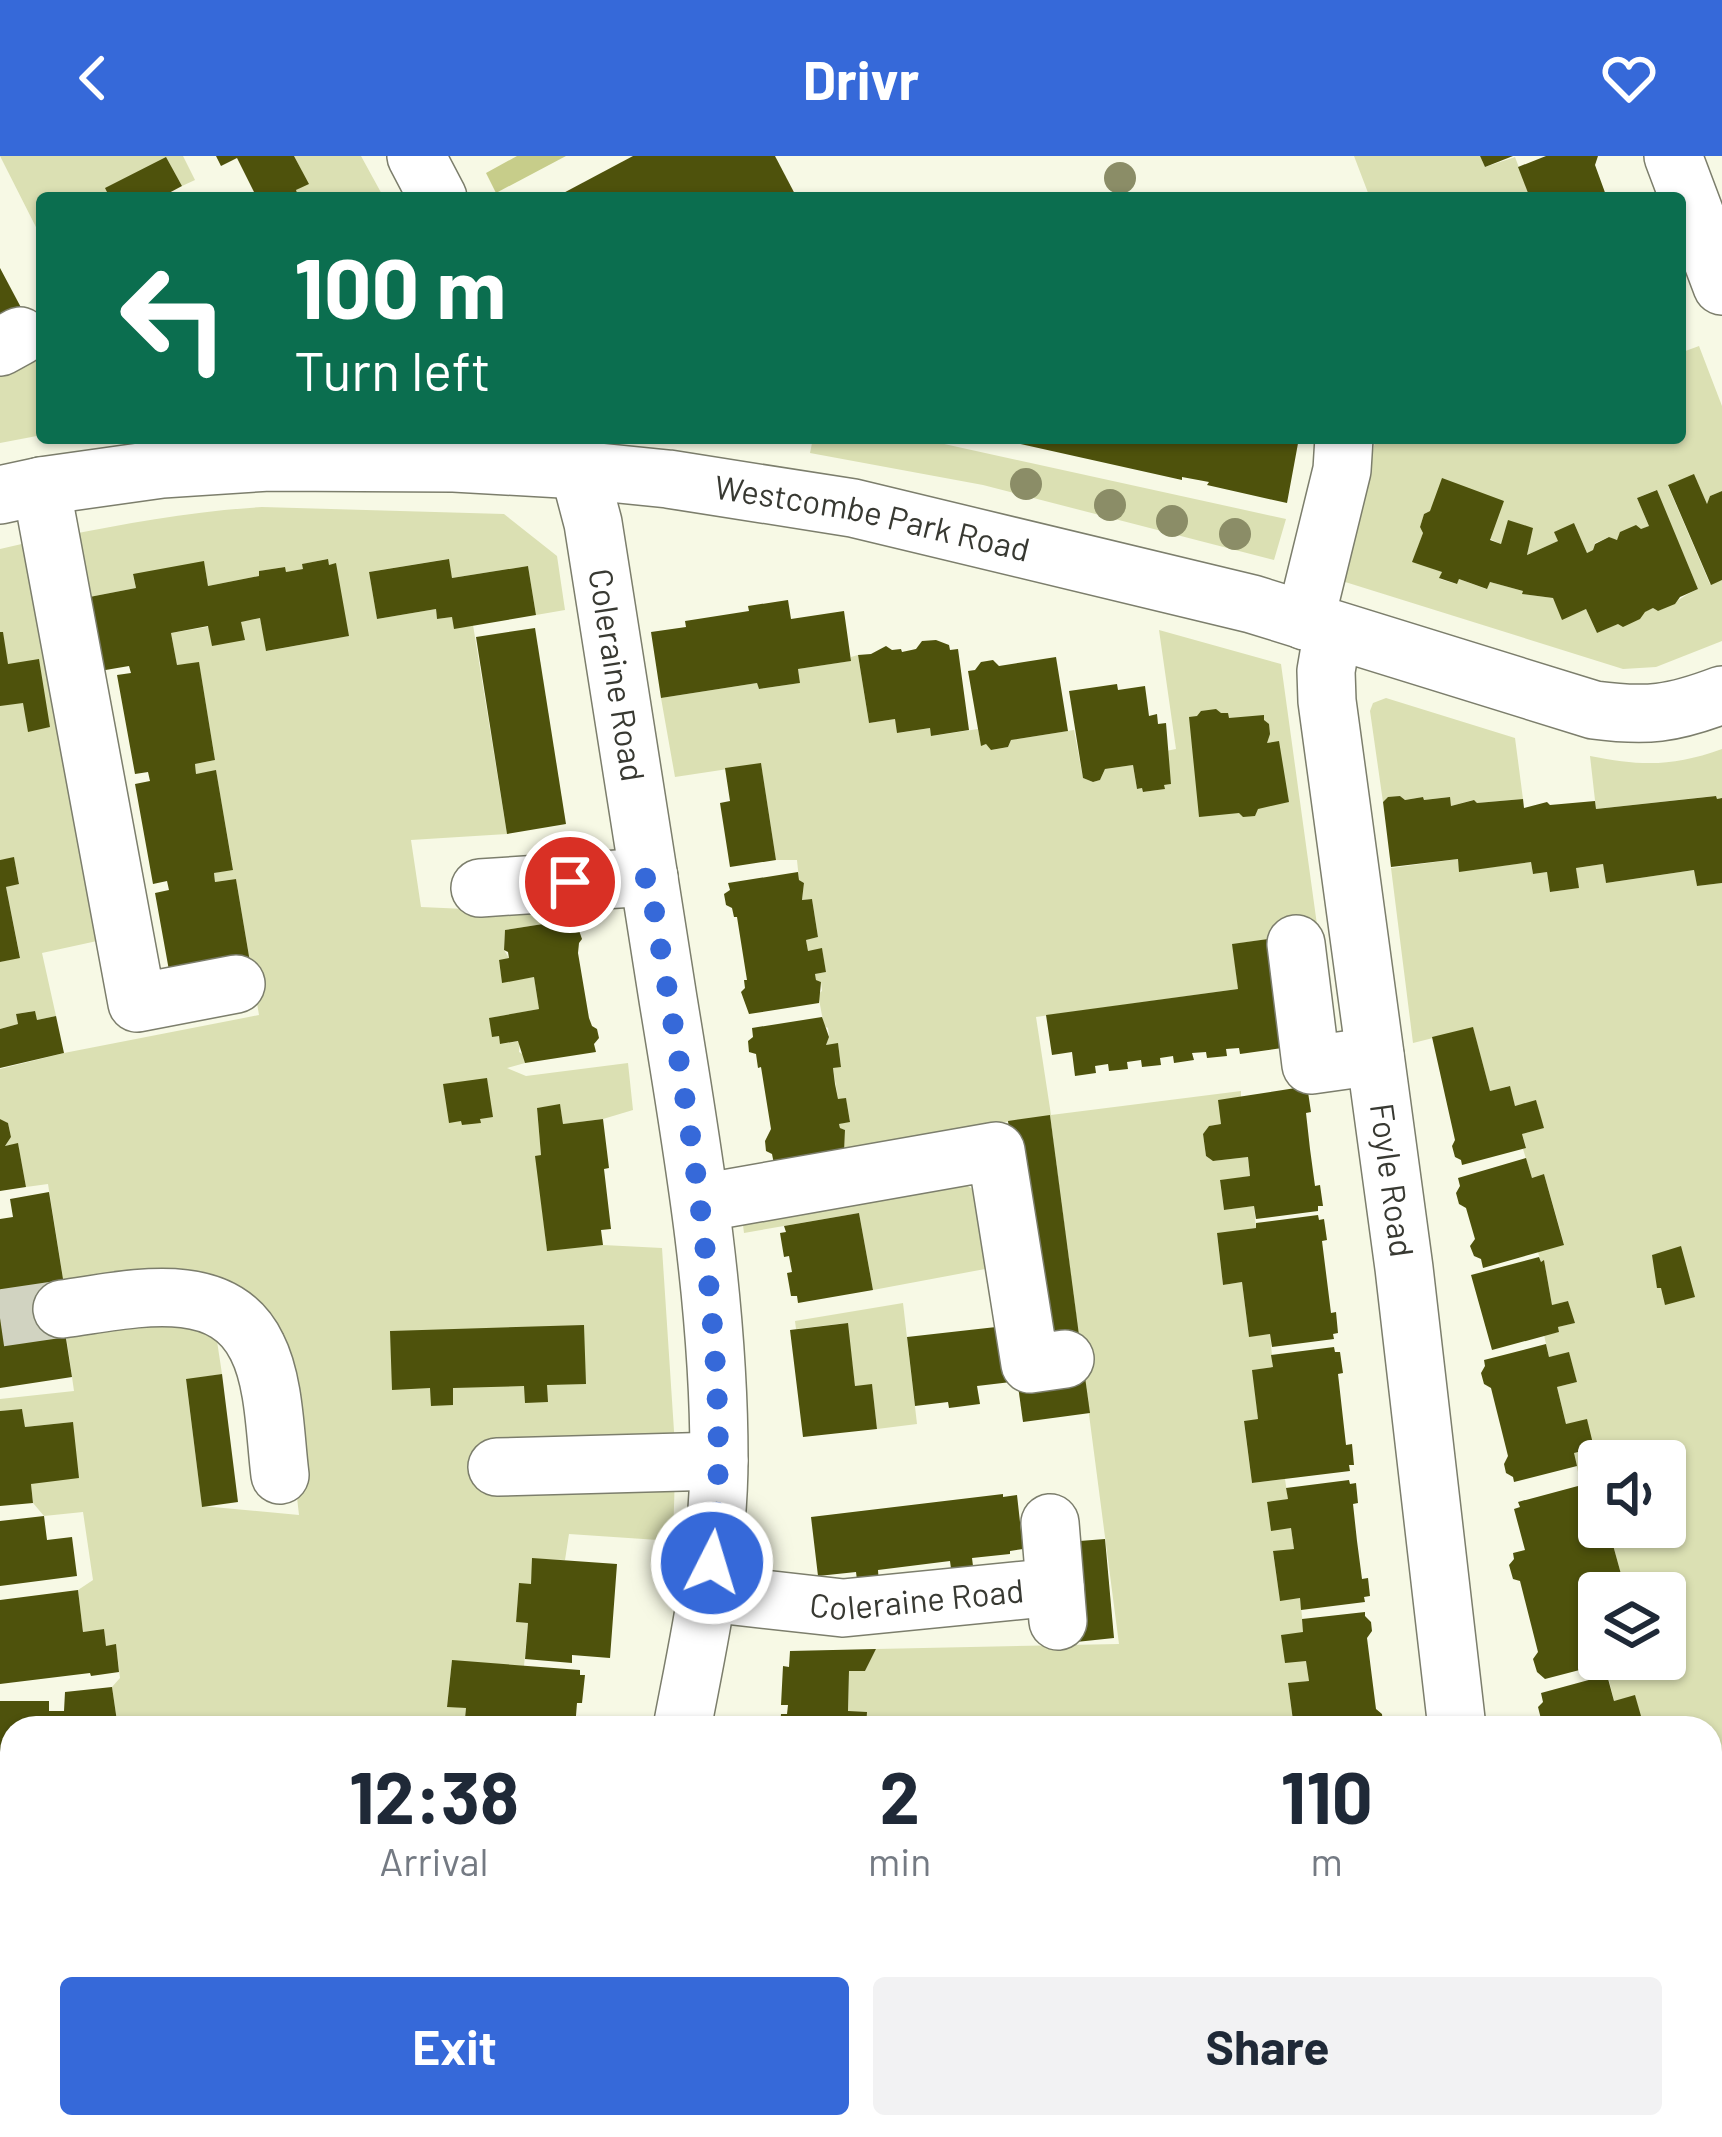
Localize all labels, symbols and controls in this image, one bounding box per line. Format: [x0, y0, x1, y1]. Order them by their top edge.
icon: back [60, 45, 126, 111]
icon: heart [1596, 45, 1662, 111]
text: Drivr [803, 46, 919, 111]
text: 100 m [294, 235, 506, 336]
icon: left [96, 240, 252, 396]
text: Turn left [294, 337, 491, 402]
street label: Westcombe Park Road [712, 466, 1034, 569]
street label: Coleraine Road [581, 566, 654, 784]
pin [519, 831, 621, 933]
icon: arrive [537, 849, 603, 915]
street label: Foyle Road [1363, 1100, 1423, 1259]
map controls [1578, 1440, 1686, 1680]
button: sound [1578, 1440, 1686, 1548]
position arrow [649, 1500, 775, 1626]
street label: Coleraine Road [808, 1569, 1026, 1627]
button: layers [1578, 1572, 1686, 1680]
text: 12:38 [349, 1752, 519, 1838]
text: 2 [880, 1752, 920, 1838]
text: 110 [1280, 1752, 1373, 1838]
text: Arrival [380, 1837, 489, 1884]
text: min [868, 1837, 931, 1884]
text: m [1311, 1837, 1343, 1884]
button: Exit [60, 1977, 849, 2115]
button: Share [873, 1977, 1662, 2115]

